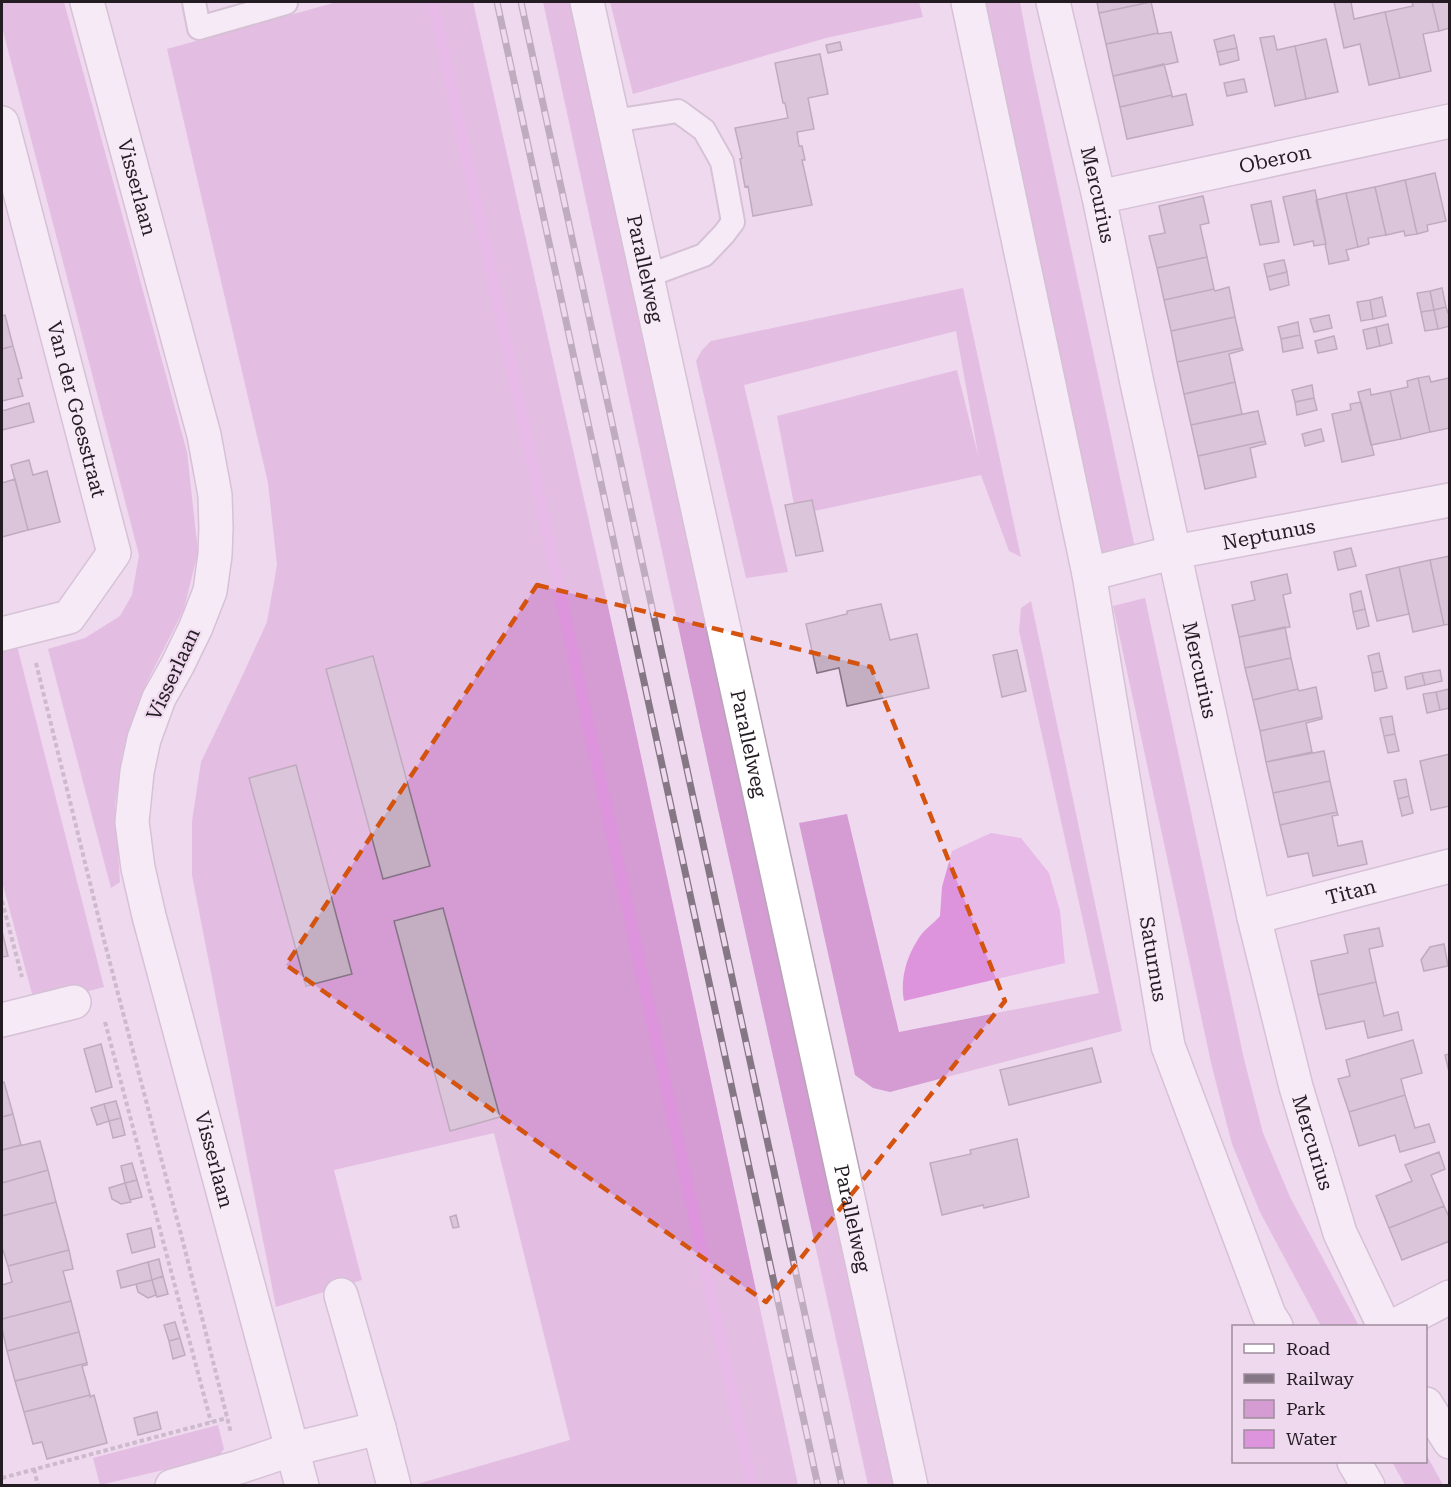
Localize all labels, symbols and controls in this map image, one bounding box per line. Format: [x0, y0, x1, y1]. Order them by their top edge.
street label: Visserlaan [113, 136, 162, 238]
street label: Oberon [1237, 139, 1313, 178]
street label: Mercurius [1076, 144, 1120, 245]
street label: Parallelweg [622, 213, 669, 326]
street label: Van der Goesstraat [42, 319, 111, 501]
street label: Neptunus [1220, 514, 1317, 555]
street label: Mercurius [1178, 619, 1222, 721]
street label: Visserlaan [141, 624, 205, 724]
street label: Parallelweg [725, 687, 772, 800]
street label: Titan [1323, 874, 1379, 910]
street label: Saturnus [1134, 915, 1172, 1003]
street label: Mercurius [1287, 1092, 1338, 1193]
street label: Visserlaan [190, 1109, 239, 1211]
street label: Parallelweg [829, 1162, 876, 1275]
legend [1232, 1325, 1427, 1463]
text: Road [1286, 1338, 1331, 1359]
text: Railway [1286, 1368, 1354, 1389]
text: Park [1286, 1398, 1326, 1419]
text: Water [1286, 1428, 1337, 1449]

